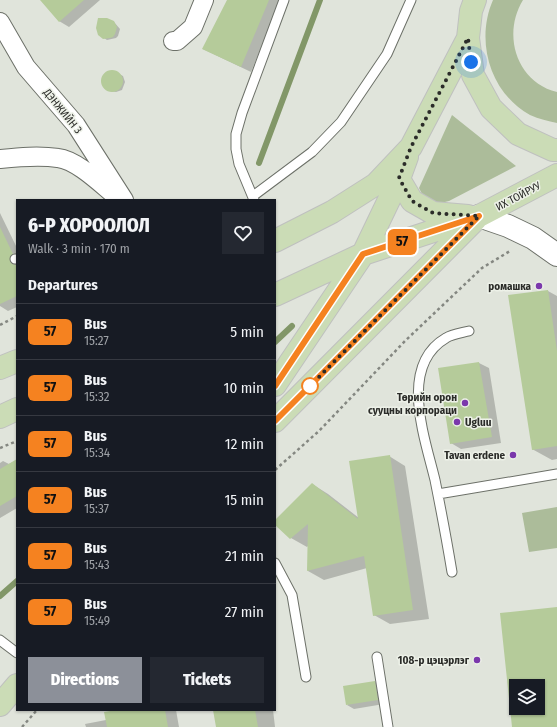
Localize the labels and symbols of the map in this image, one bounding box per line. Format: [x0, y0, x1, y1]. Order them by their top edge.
your location [461, 52, 481, 72]
street label: ДЭНЖИЙН 3 [40, 86, 85, 136]
street label: ИХ ТОЙРУУ [493, 179, 544, 214]
line badge: 57 [384, 229, 420, 255]
place label: ромашка [488, 280, 532, 293]
marker: ромашка [534, 281, 544, 291]
unlabelled marker [301, 377, 319, 395]
place label: Төрийн орон сууцны корпораци [368, 391, 457, 417]
marker: Төрийн орон сууцны корпораци [460, 398, 470, 408]
place label: Ugluu [465, 416, 492, 429]
marker: Ugluu [452, 417, 462, 427]
place label: Tavan erdene [444, 449, 505, 462]
marker: Tavan erdene [508, 450, 518, 460]
place label: 108-р цэцэрлэг [398, 654, 470, 667]
marker: 108-р цэцэрлэг [472, 655, 482, 665]

